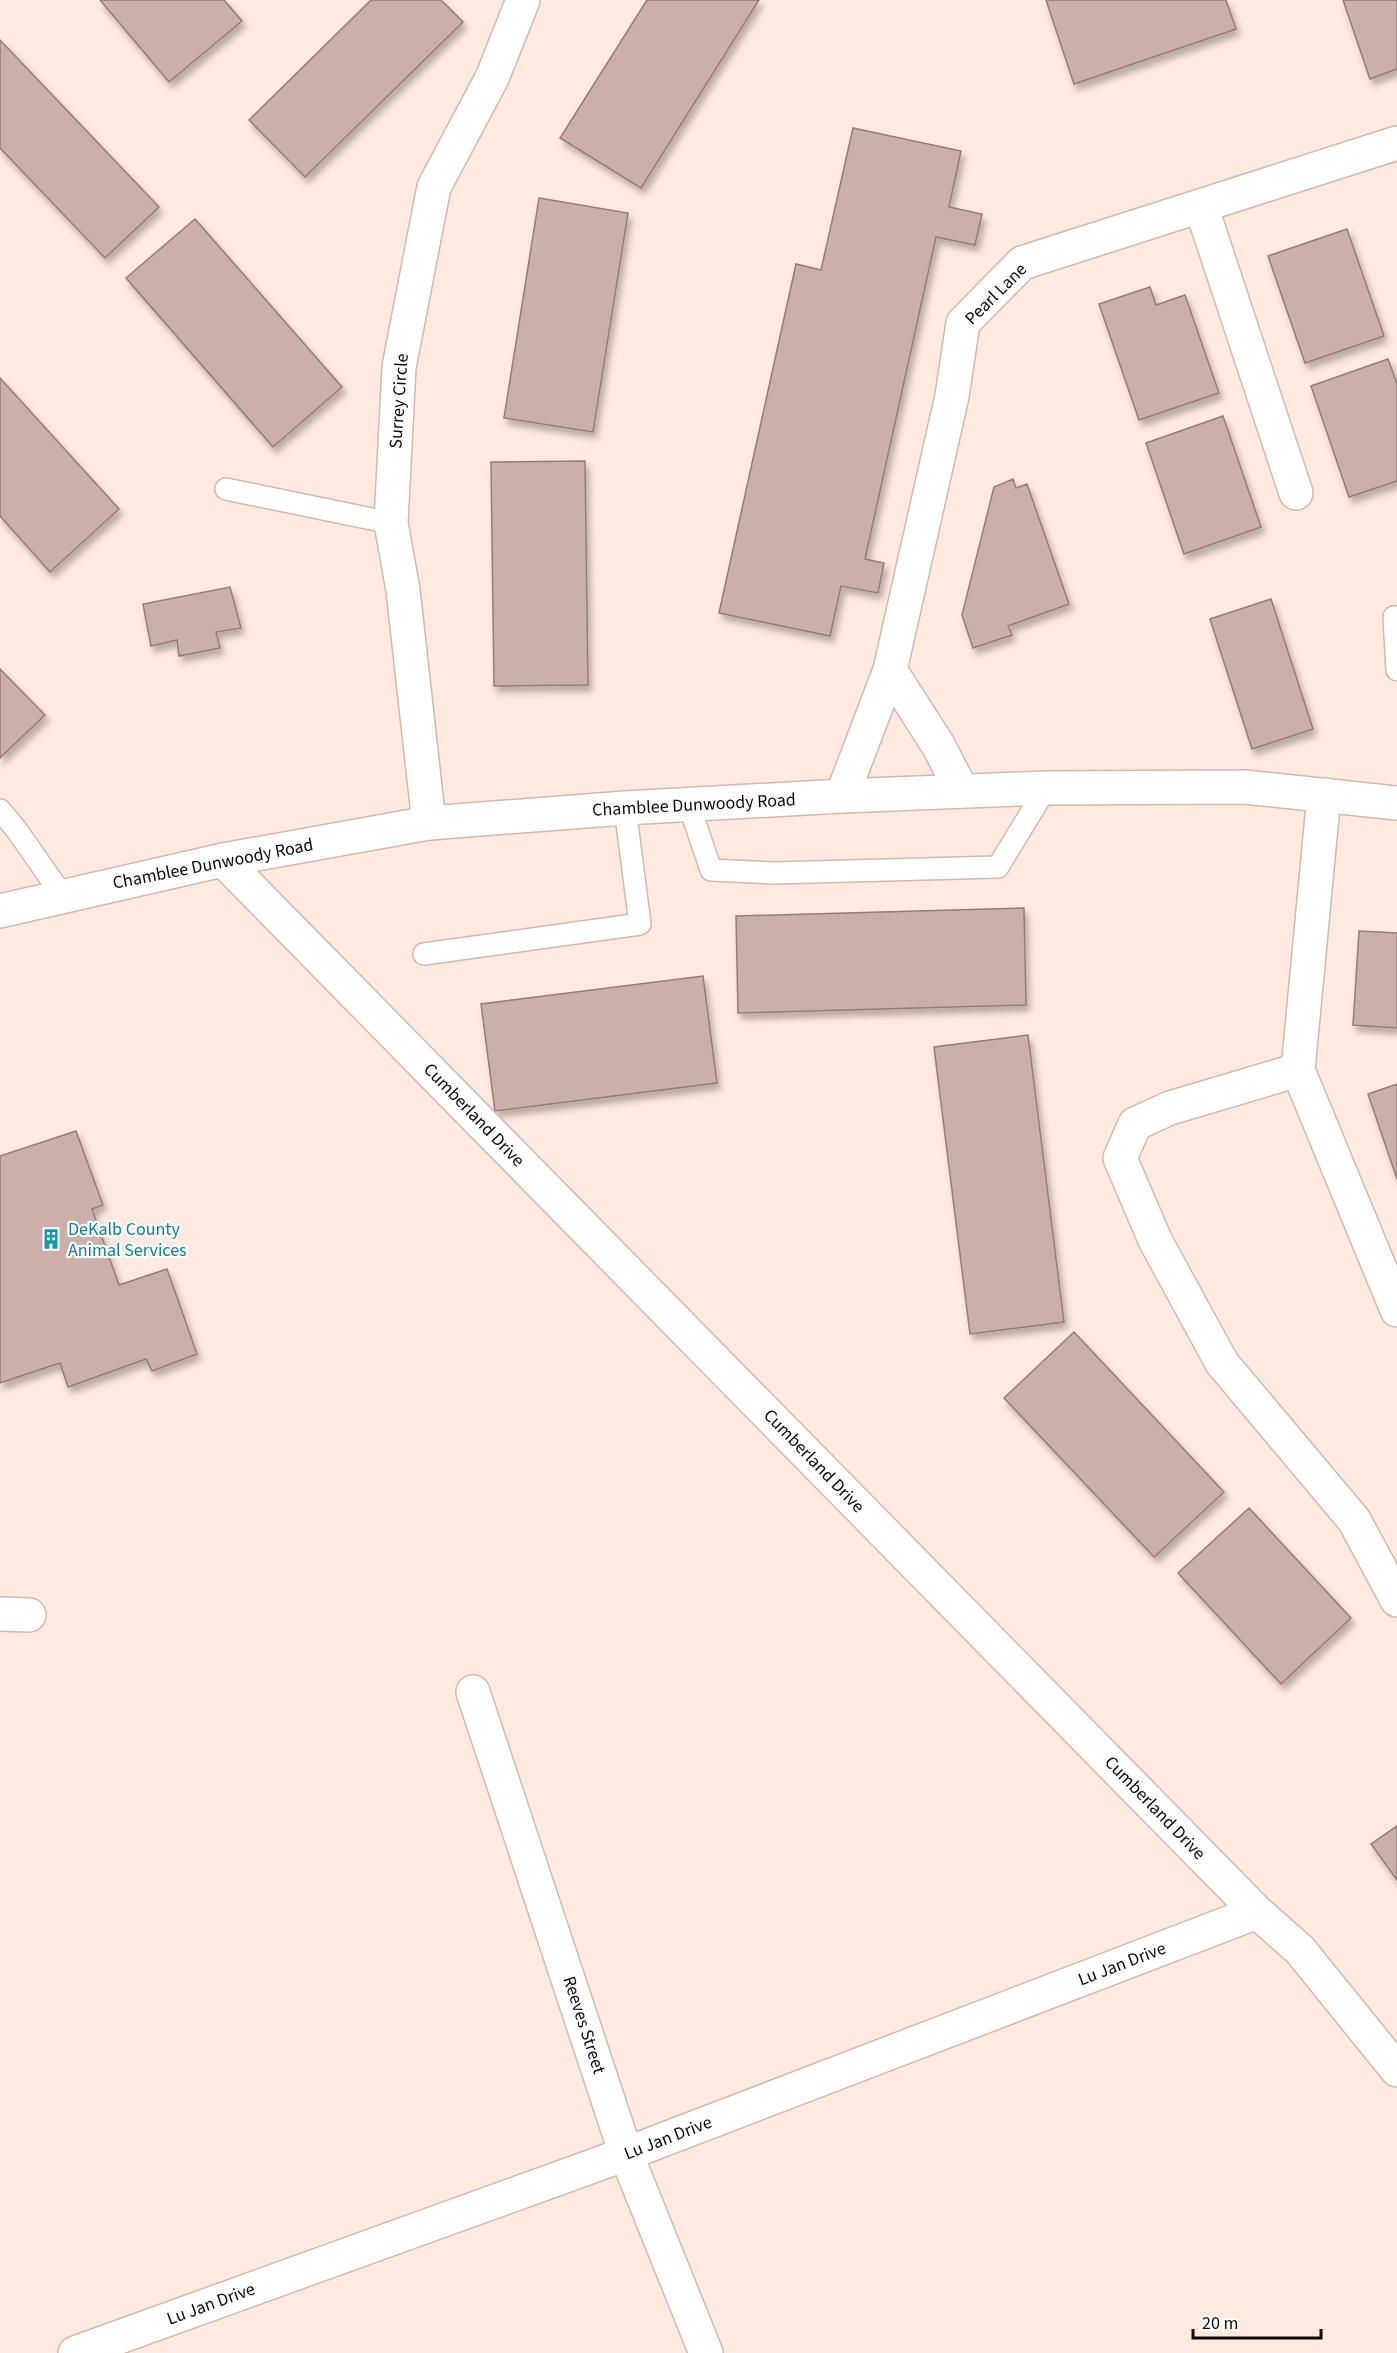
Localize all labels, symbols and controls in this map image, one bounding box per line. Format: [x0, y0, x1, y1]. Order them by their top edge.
street label: Pearl Lane [959, 257, 1033, 331]
street label: Surrey Circle [383, 353, 415, 449]
street label: Chamblee Dunwoody Road [592, 787, 796, 823]
street label: Chamblee Dunwoody Road [111, 832, 315, 896]
street label: Cumberland Drive [418, 1057, 530, 1173]
place label: DeKalb County Animal Services [68, 1217, 187, 1263]
building icon: DeKalb County Animal Services [39, 1227, 63, 1251]
street label: Cumberland Drive [758, 1403, 870, 1519]
street label: Cumberland Drive [1099, 1750, 1211, 1866]
street label: Lu Jan Drive [1075, 1936, 1170, 1992]
street label: Reeves Street [556, 1973, 612, 2077]
street label: Lu Jan Drive [621, 2110, 716, 2166]
street label: Lu Jan Drive [163, 2276, 259, 2332]
scale bar [1193, 2302, 1320, 2340]
text: 20 m [1202, 2311, 1238, 2336]

